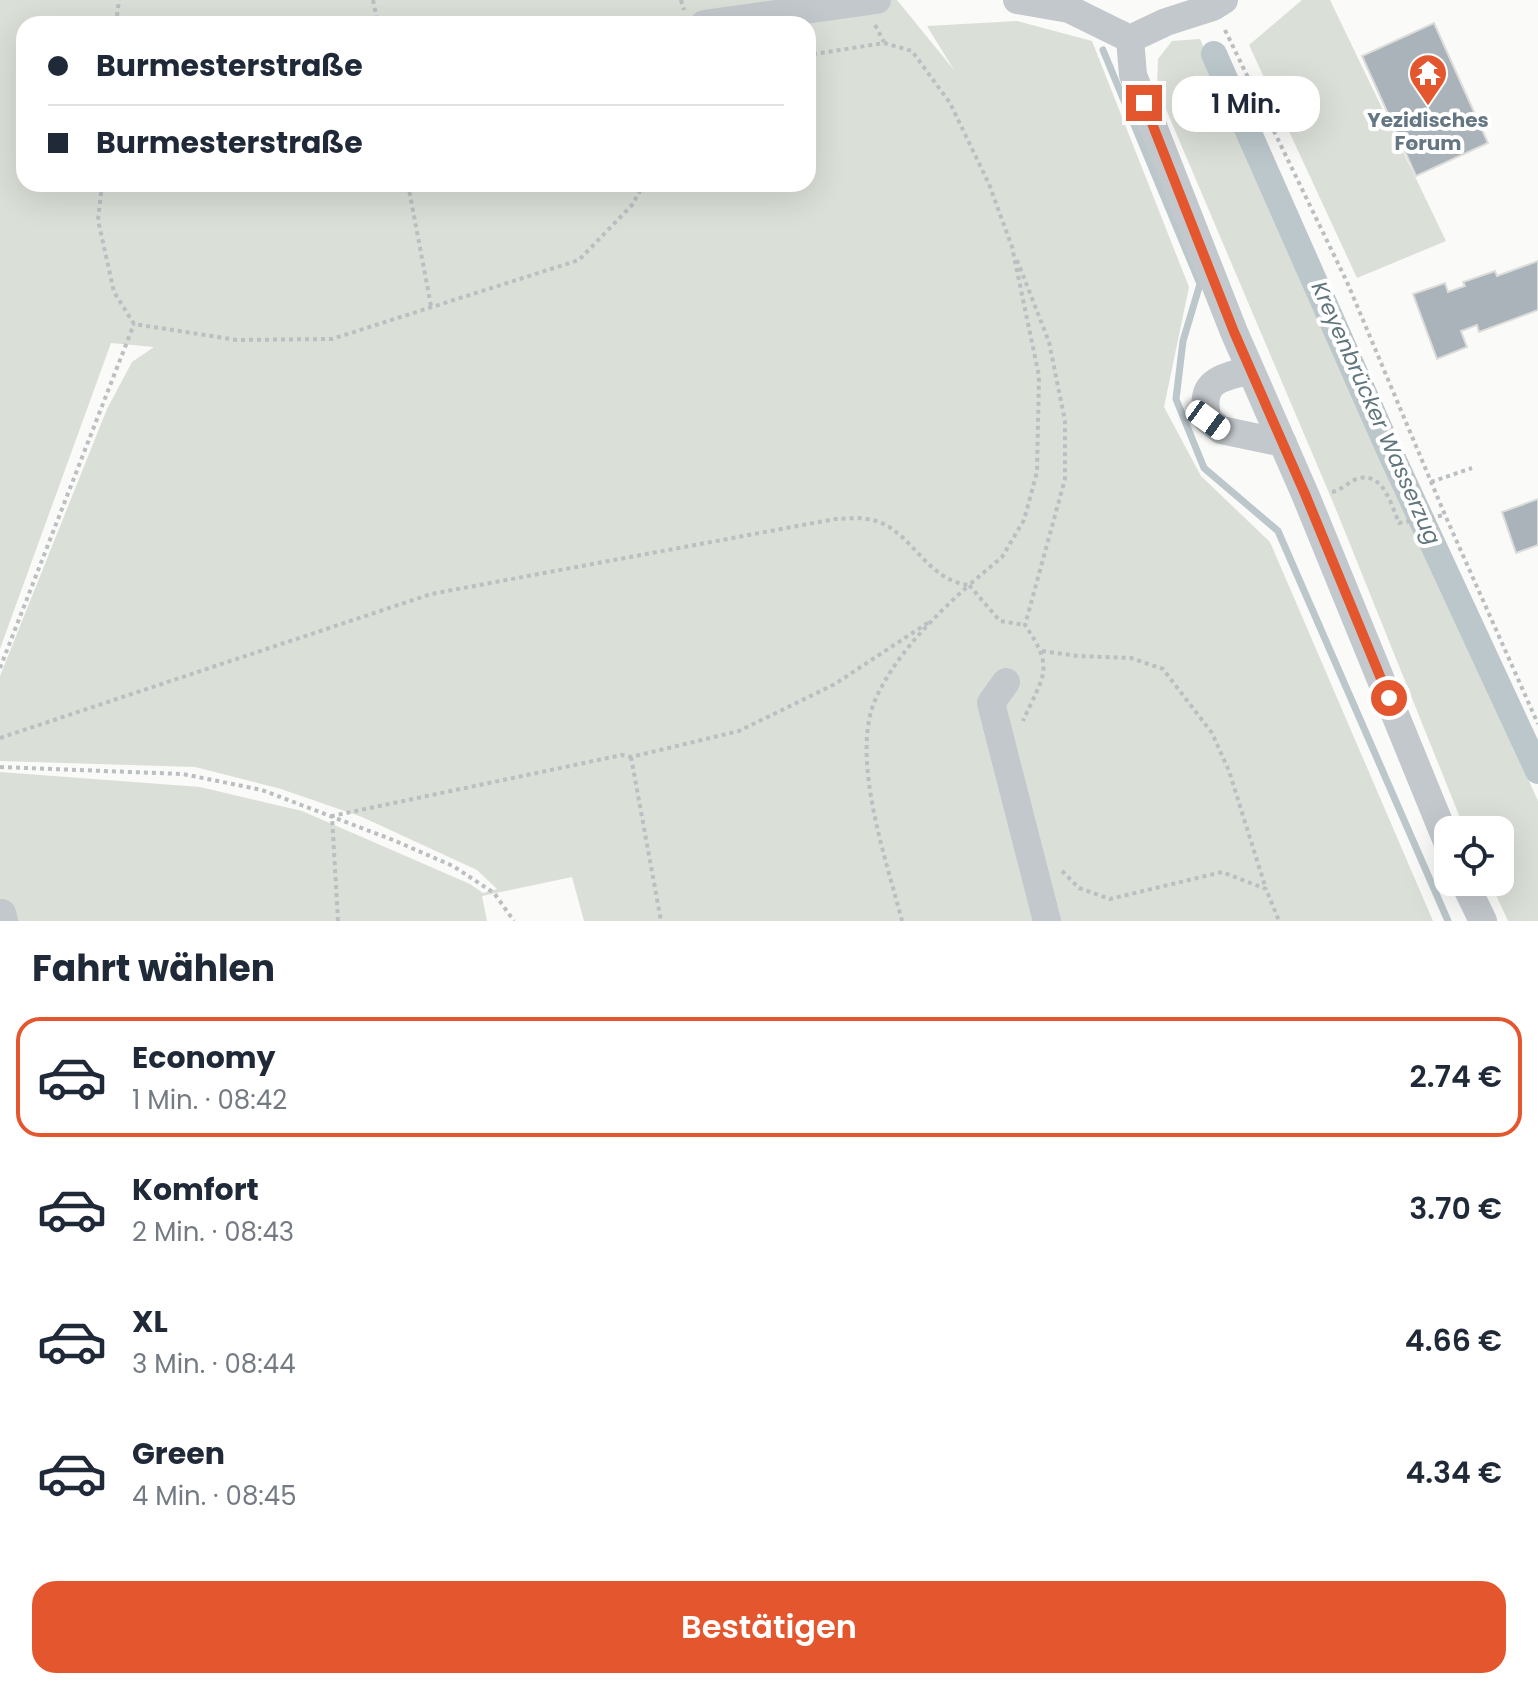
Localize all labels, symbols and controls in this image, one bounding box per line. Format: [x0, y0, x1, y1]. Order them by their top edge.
text: Burmesterstraße [96, 44, 363, 87]
temple icon: Yezidisches Forum [1407, 52, 1449, 107]
callout: 1 Min. [1172, 75, 1320, 131]
route end [1126, 85, 1162, 121]
text: 1 Min. [1211, 86, 1281, 122]
place label: Yezidisches Forum [1367, 106, 1489, 157]
text: Burmesterstraße [96, 121, 363, 164]
water label: Kreyenbrücker Wasserzug [1304, 276, 1448, 550]
car [1182, 396, 1234, 444]
route start [1371, 680, 1407, 716]
map controls [1434, 816, 1514, 896]
button: locate [1434, 816, 1514, 896]
text: Fahrt wählen [32, 943, 275, 994]
text: Economy [132, 1036, 276, 1079]
icon: car [36, 1041, 108, 1113]
text: 2.74 € [1410, 1055, 1502, 1098]
text: 1 Min. · 08:42 [132, 1082, 287, 1118]
text: Komfort [132, 1168, 259, 1211]
icon: car [36, 1173, 108, 1245]
text: 3.70 € [1409, 1187, 1502, 1230]
text: 2 Min. · 08:43 [132, 1214, 294, 1250]
text: XL [132, 1300, 168, 1343]
icon: car [36, 1305, 108, 1377]
text: 4.66 € [1405, 1319, 1502, 1362]
text: 3 Min. · 08:44 [132, 1346, 296, 1382]
text: Green [132, 1432, 225, 1475]
icon: car [36, 1437, 108, 1509]
text: 4.34 € [1405, 1451, 1502, 1494]
text: 4 Min. · 08:45 [132, 1478, 297, 1514]
button: Bestätigen [32, 1581, 1506, 1673]

